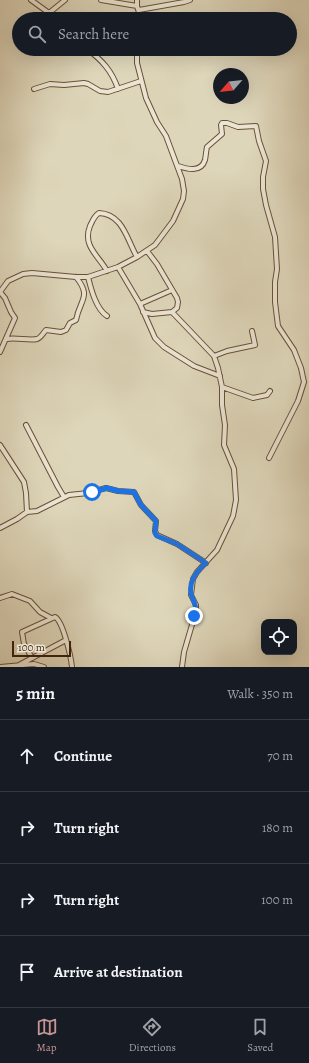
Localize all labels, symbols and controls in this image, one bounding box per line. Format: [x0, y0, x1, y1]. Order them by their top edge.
search box [12, 12, 297, 56]
icon: search [26, 23, 48, 45]
text: Search here [58, 24, 129, 44]
north arrow [213, 68, 249, 104]
route start [83, 483, 101, 501]
route end [185, 607, 203, 625]
map controls [261, 619, 297, 655]
button: locate [261, 619, 297, 655]
scale bar [12, 639, 71, 658]
text: 100 m [18, 640, 45, 655]
text: 5 min [16, 682, 55, 705]
text: Walk · 350 m [227, 685, 293, 702]
icon: ahead [16, 745, 38, 767]
text: Continue [54, 746, 112, 766]
text: 70 m [267, 747, 293, 764]
icon: right [16, 817, 38, 839]
text: Turn right [54, 818, 119, 838]
text: 180 m [262, 819, 293, 836]
icon: right [16, 889, 38, 911]
text: Turn right [54, 890, 119, 910]
text: 100 m [261, 891, 293, 908]
icon: arrive [16, 961, 38, 983]
text: Arrive at destination [54, 962, 183, 982]
tab: Map [36, 1016, 58, 1055]
tab: Directions [129, 1016, 176, 1055]
tab: Saved [247, 1016, 273, 1055]

